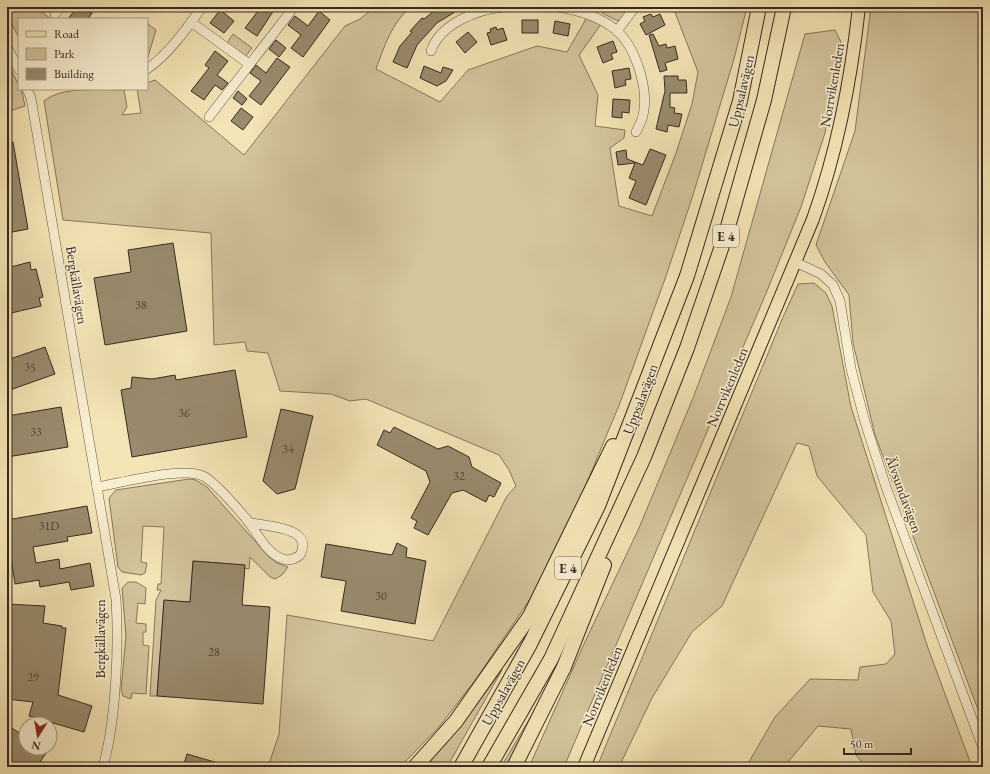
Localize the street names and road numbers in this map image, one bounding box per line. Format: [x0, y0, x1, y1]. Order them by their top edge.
street label: Norrvikenleden [816, 41, 848, 128]
street label: Uppsalavägen [724, 52, 758, 129]
road number: E 4 [713, 225, 739, 247]
street label: Bergkällavägen [62, 245, 92, 326]
street label: Norrvikenleden [702, 344, 752, 430]
street label: Uppsalavägen [618, 361, 662, 437]
street label: Älvsundavägen [881, 452, 927, 536]
road number: E 4 [555, 557, 581, 579]
street label: Bergkällavägen [91, 599, 109, 679]
street label: Norrvikenleden [578, 643, 626, 729]
street label: Uppsalavägen [477, 655, 529, 729]

